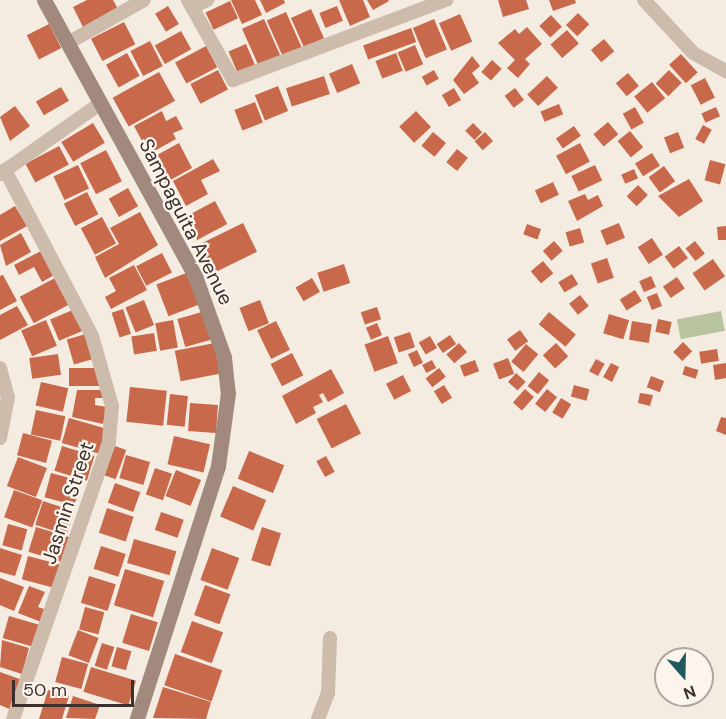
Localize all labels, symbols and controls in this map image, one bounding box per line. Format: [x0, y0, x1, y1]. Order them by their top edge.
street label: Sampaguita Avenue [134, 135, 238, 309]
street label: Jasmin Street [37, 439, 99, 567]
north arrow [654, 647, 714, 707]
scale bar [15, 668, 136, 706]
text: 50 m [23, 678, 67, 702]
text: N [681, 681, 699, 704]

